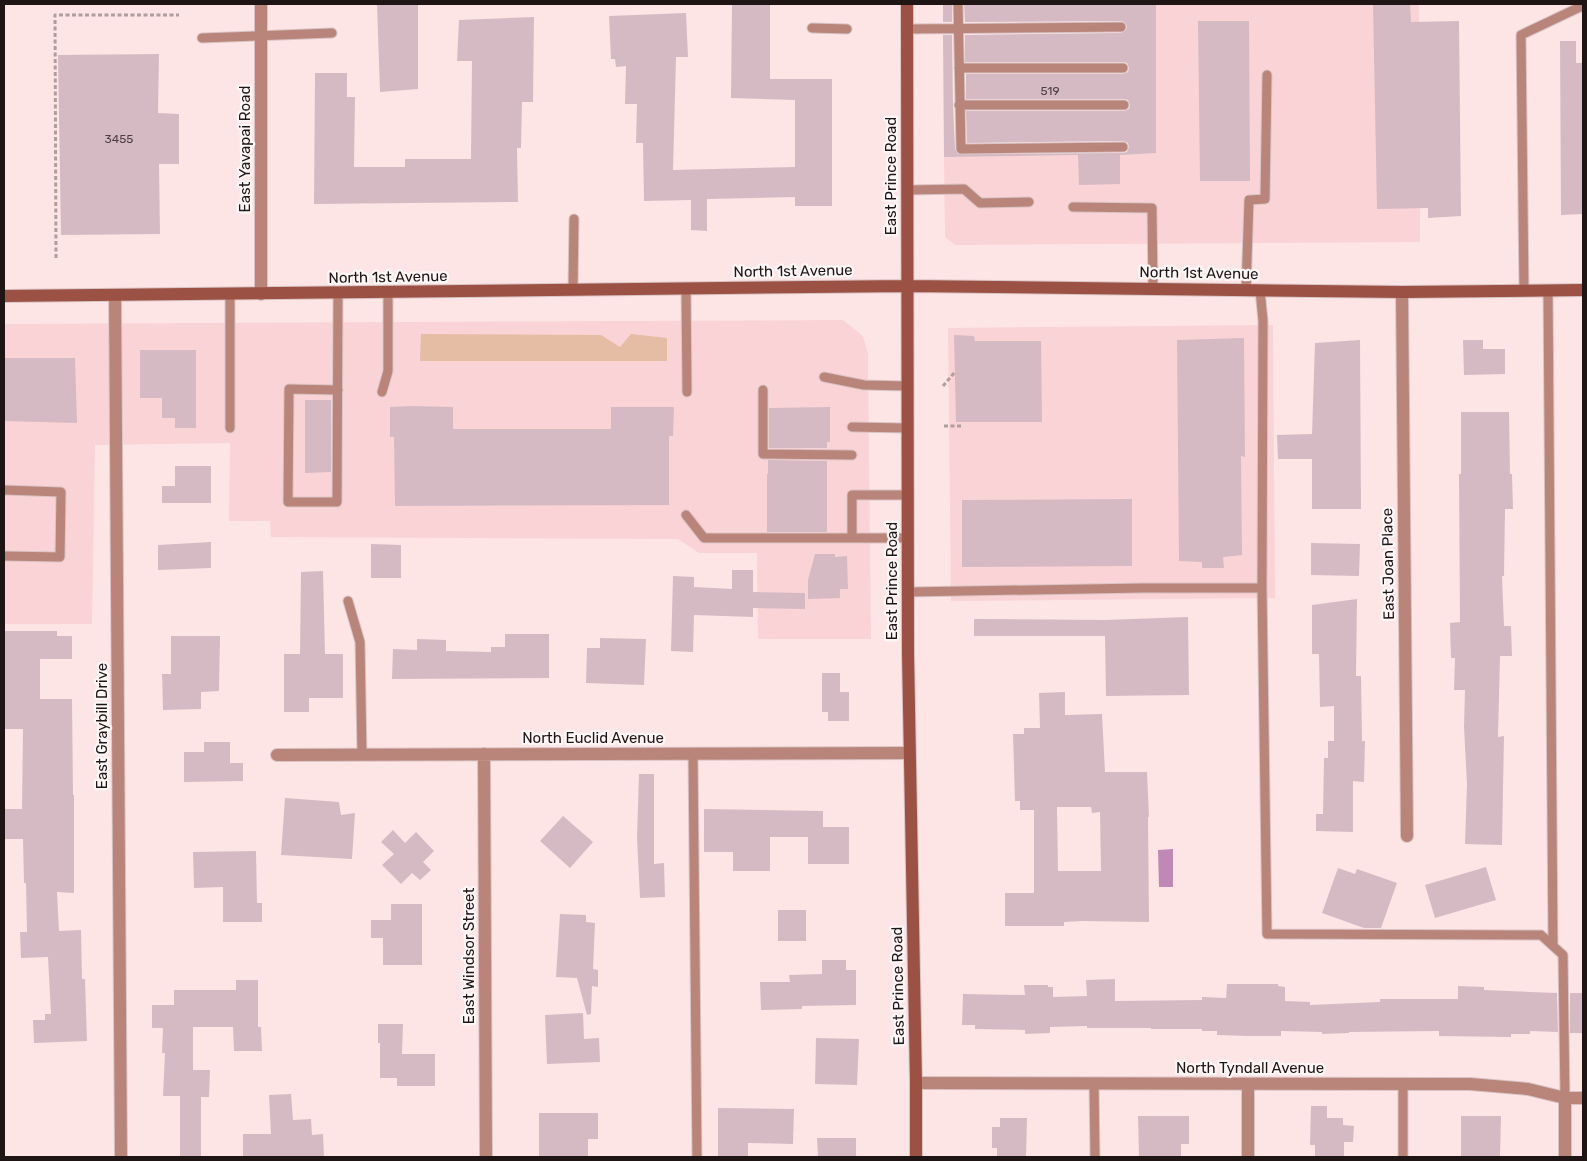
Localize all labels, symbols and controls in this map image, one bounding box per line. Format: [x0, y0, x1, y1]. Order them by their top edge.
house number: 519 [1040, 84, 1060, 98]
street label: East Yavapai Road [236, 86, 254, 212]
street label: East Prince Road [882, 117, 900, 235]
house number: 3455 [105, 132, 133, 146]
street label: North 1st Avenue [733, 261, 853, 281]
street label: North 1st Avenue [1139, 263, 1259, 283]
street label: North 1st Avenue [328, 267, 448, 287]
street label: East Joan Place [1378, 508, 1398, 620]
street label: East Prince Road [883, 522, 901, 640]
street label: East Graybill Drive [93, 663, 111, 789]
street label: North Euclid Avenue [522, 729, 664, 747]
street label: East Windsor Street [460, 888, 478, 1024]
street label: East Prince Road [888, 927, 908, 1045]
street label: North Tyndall Avenue [1176, 1059, 1324, 1077]

